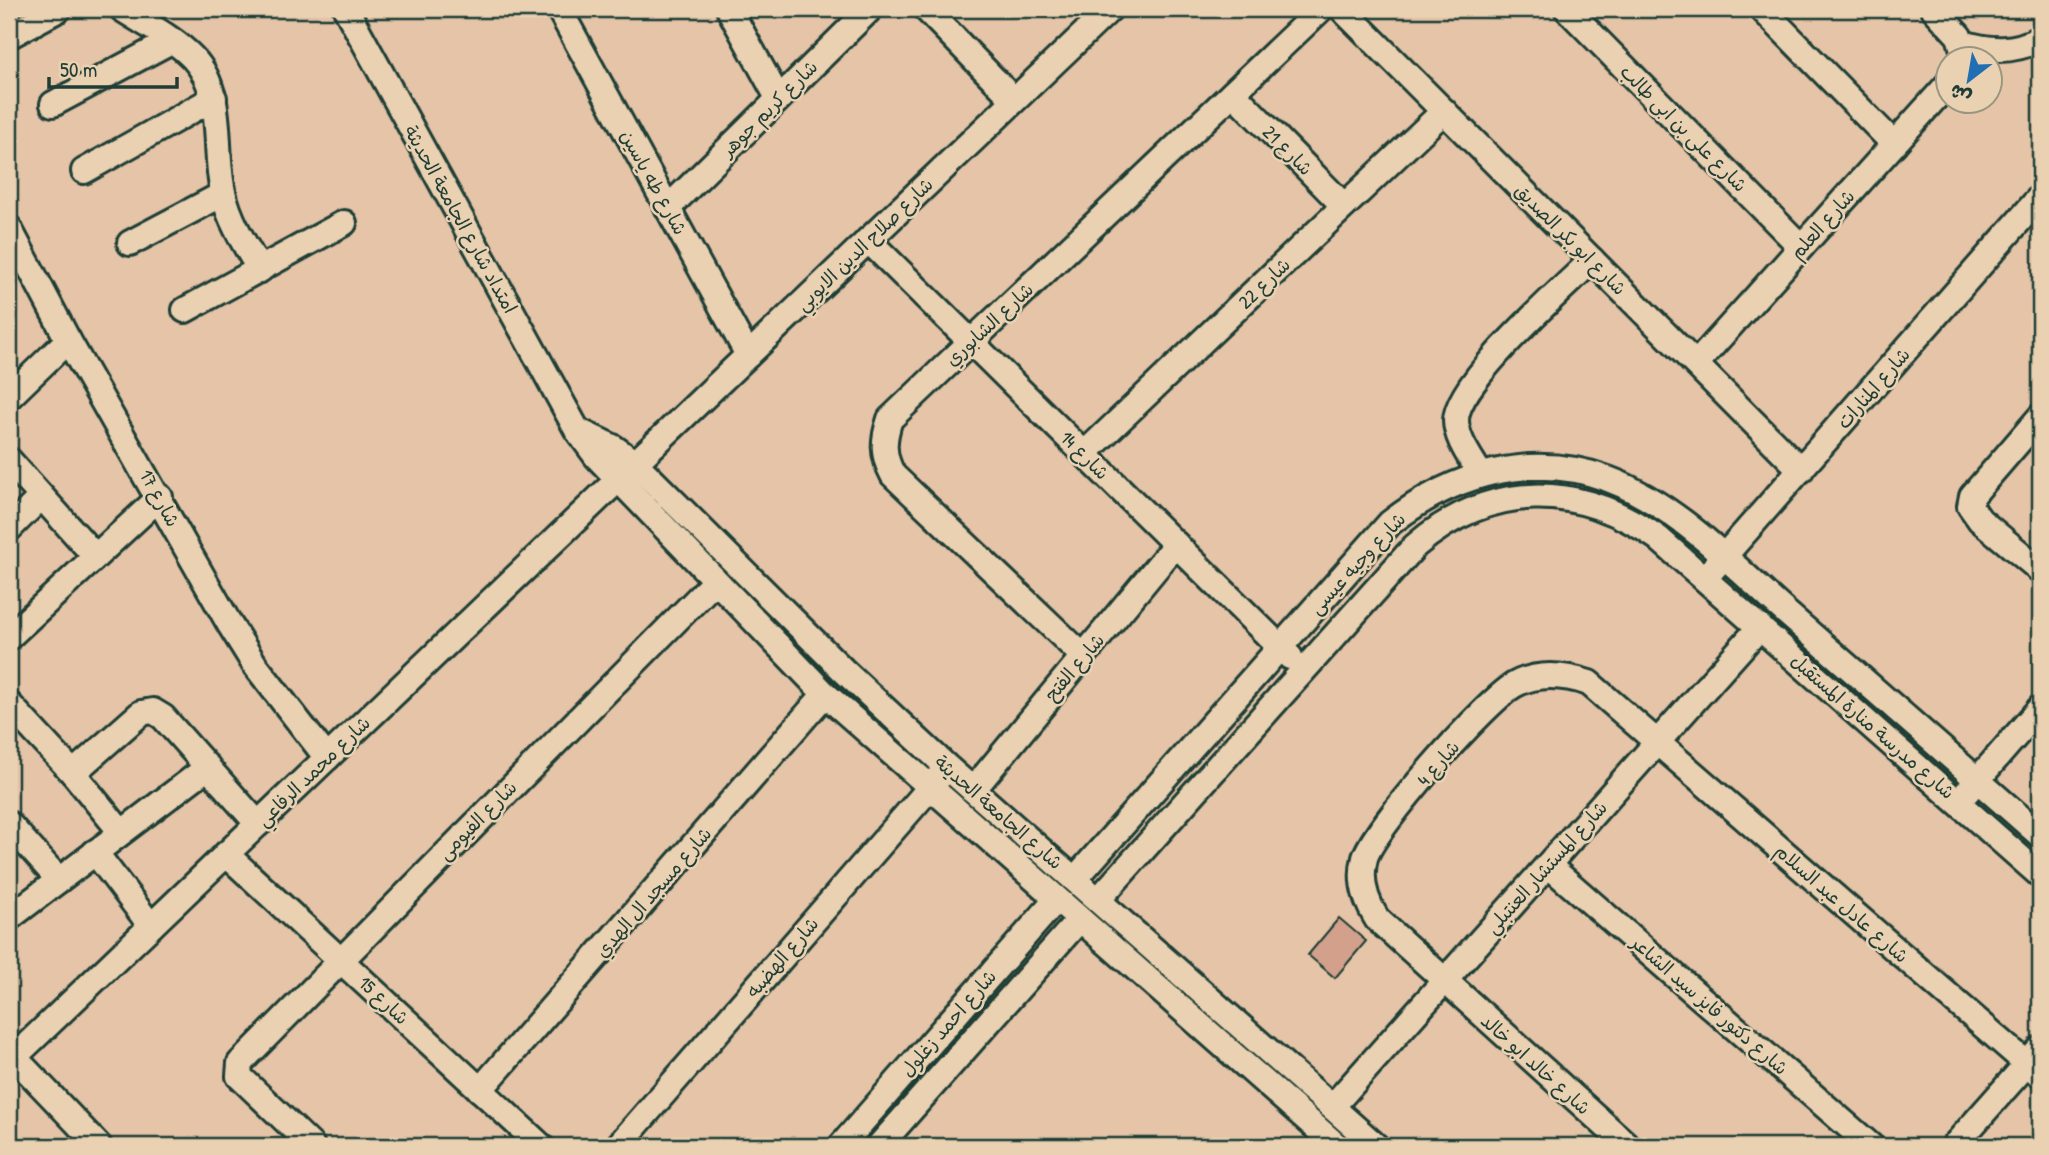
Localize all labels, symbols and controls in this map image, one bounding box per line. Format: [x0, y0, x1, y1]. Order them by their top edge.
scale bar [49, 46, 177, 90]
north arrow [1934, 46, 2004, 116]
street label: شارع كريم جوهر [713, 54, 825, 165]
text: 50 m [60, 55, 97, 84]
street label: شارع على بن ابى طالب [1614, 59, 1753, 198]
text: ش [1945, 78, 1976, 111]
street label: شارع 21 [1256, 119, 1319, 182]
street label: امتداد شارع الجامعة الحديثة [397, 120, 524, 318]
street label: شارع طه ياسين [614, 125, 694, 240]
street label: شارع صلاح الدين الايوبي [789, 171, 941, 319]
street label: شارع ابو بكر الصديق [1509, 177, 1633, 301]
street label: شارع العلم [1784, 183, 1862, 266]
street label: شارع 22 [1232, 252, 1296, 315]
street label: شارع الشابوري [939, 276, 1040, 373]
street label: شارع المنارات [1830, 342, 1916, 435]
street label: شارع 14 [1054, 425, 1115, 486]
street label: شارع 17 [133, 465, 186, 532]
street label: شارع وجيه عيسى [1303, 506, 1412, 620]
street label: شارع الفتح [1038, 628, 1111, 707]
street label: شارع مدرسة منارة المستقبل [1785, 647, 1961, 805]
street label: شارع محمد الرفاعي [250, 710, 378, 835]
street label: شارع 4 [1411, 735, 1466, 792]
street label: شارع الجامعة الحديثة [929, 749, 1069, 876]
street label: شارع الفيومى [432, 775, 523, 866]
street label: شارع المستشار العنتبلي [1479, 795, 1616, 942]
street label: شارع مسجد ال الهدي [589, 821, 719, 964]
street label: شارع عادل عبد السلام [1768, 838, 1914, 970]
street label: شارع الهضبه [740, 911, 825, 1004]
street label: شارع دكتور فايز سيد الشاعر [1624, 928, 1794, 1081]
street label: شارع احمد زغلول [894, 964, 1003, 1083]
street label: شارع 15 [352, 970, 415, 1031]
street label: شارع خالد ابو خالد [1475, 1008, 1596, 1121]

